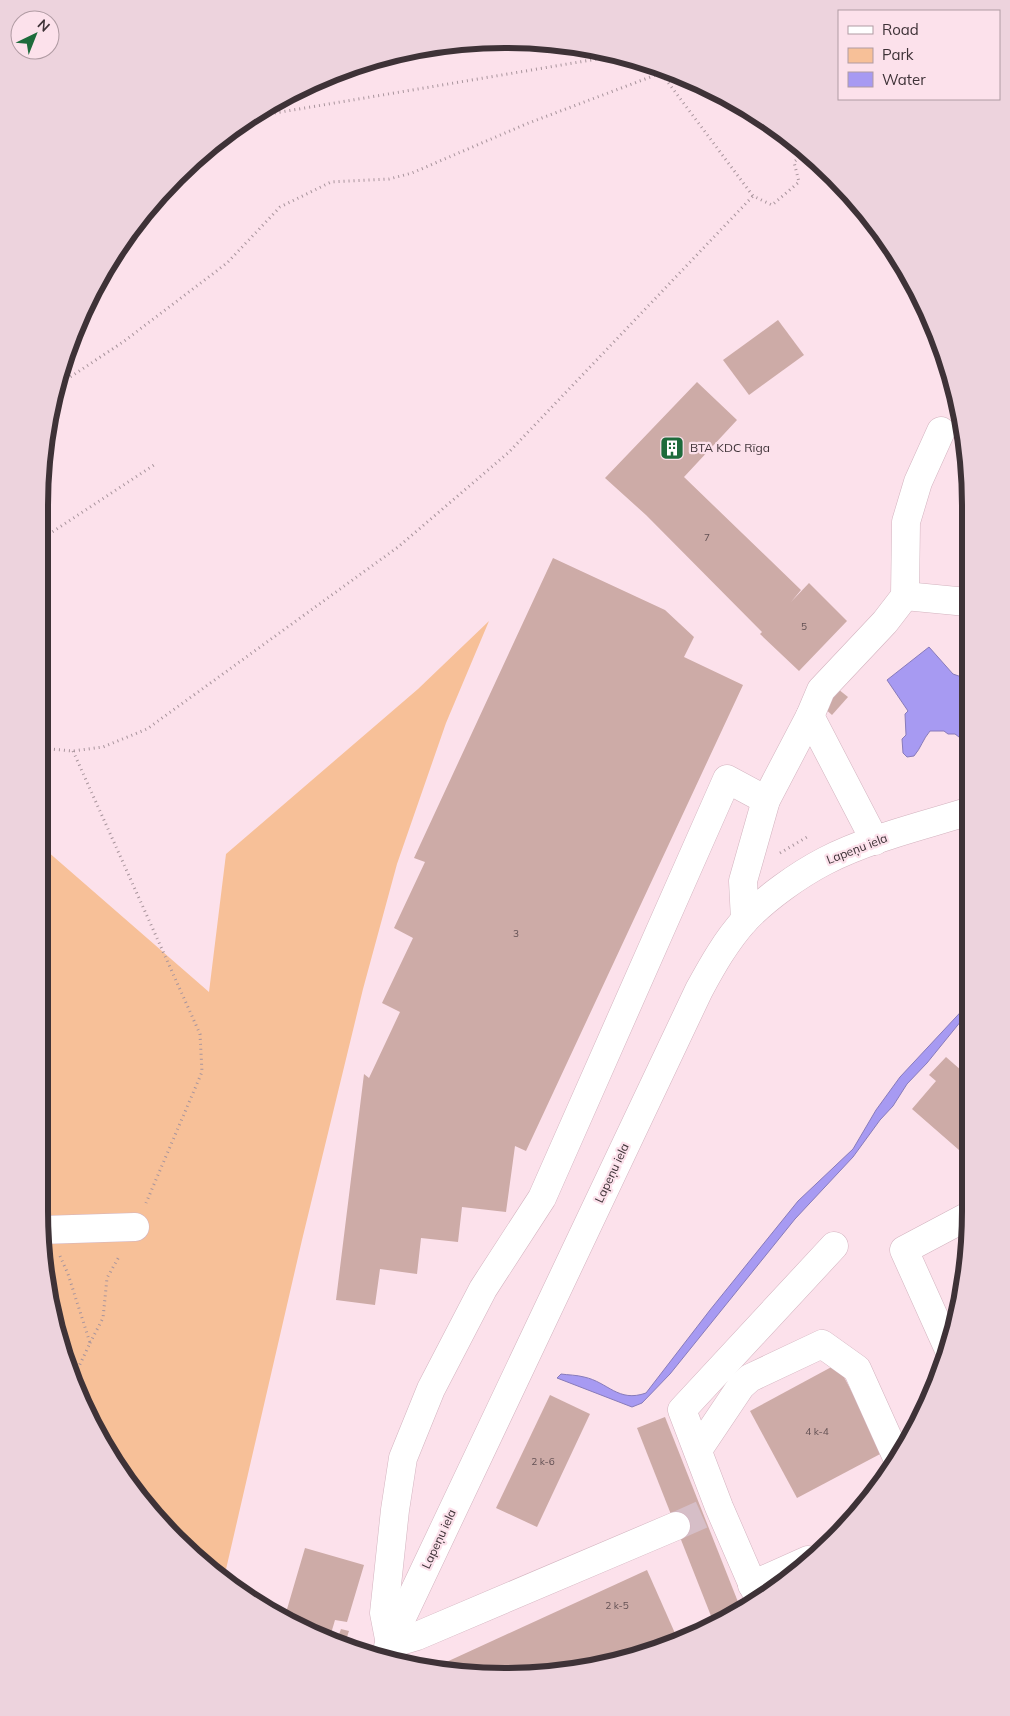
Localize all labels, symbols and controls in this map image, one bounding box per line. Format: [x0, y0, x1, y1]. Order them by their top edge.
north arrow [10, 10, 60, 60]
legend [838, 10, 1000, 100]
text: N [34, 15, 54, 36]
text: Road [882, 20, 919, 39]
text: Park [882, 45, 914, 64]
text: Water [882, 70, 926, 89]
building icon: BTA KDC Rīga [659, 435, 685, 461]
place label: BTA KDC Rīga [690, 440, 770, 455]
house number: 7 [704, 531, 710, 544]
house number: 5 [801, 620, 807, 633]
street label: Lapeņu iela [824, 830, 890, 868]
house number: 3 [513, 927, 519, 940]
street label: Lapeņu iela [591, 1141, 633, 1205]
house number: 4 k-4 [805, 1425, 829, 1438]
house number: 2 k-6 [531, 1455, 555, 1468]
street label: Lapeņu iela [418, 1507, 460, 1571]
house number: 2 k-5 [605, 1599, 629, 1612]

